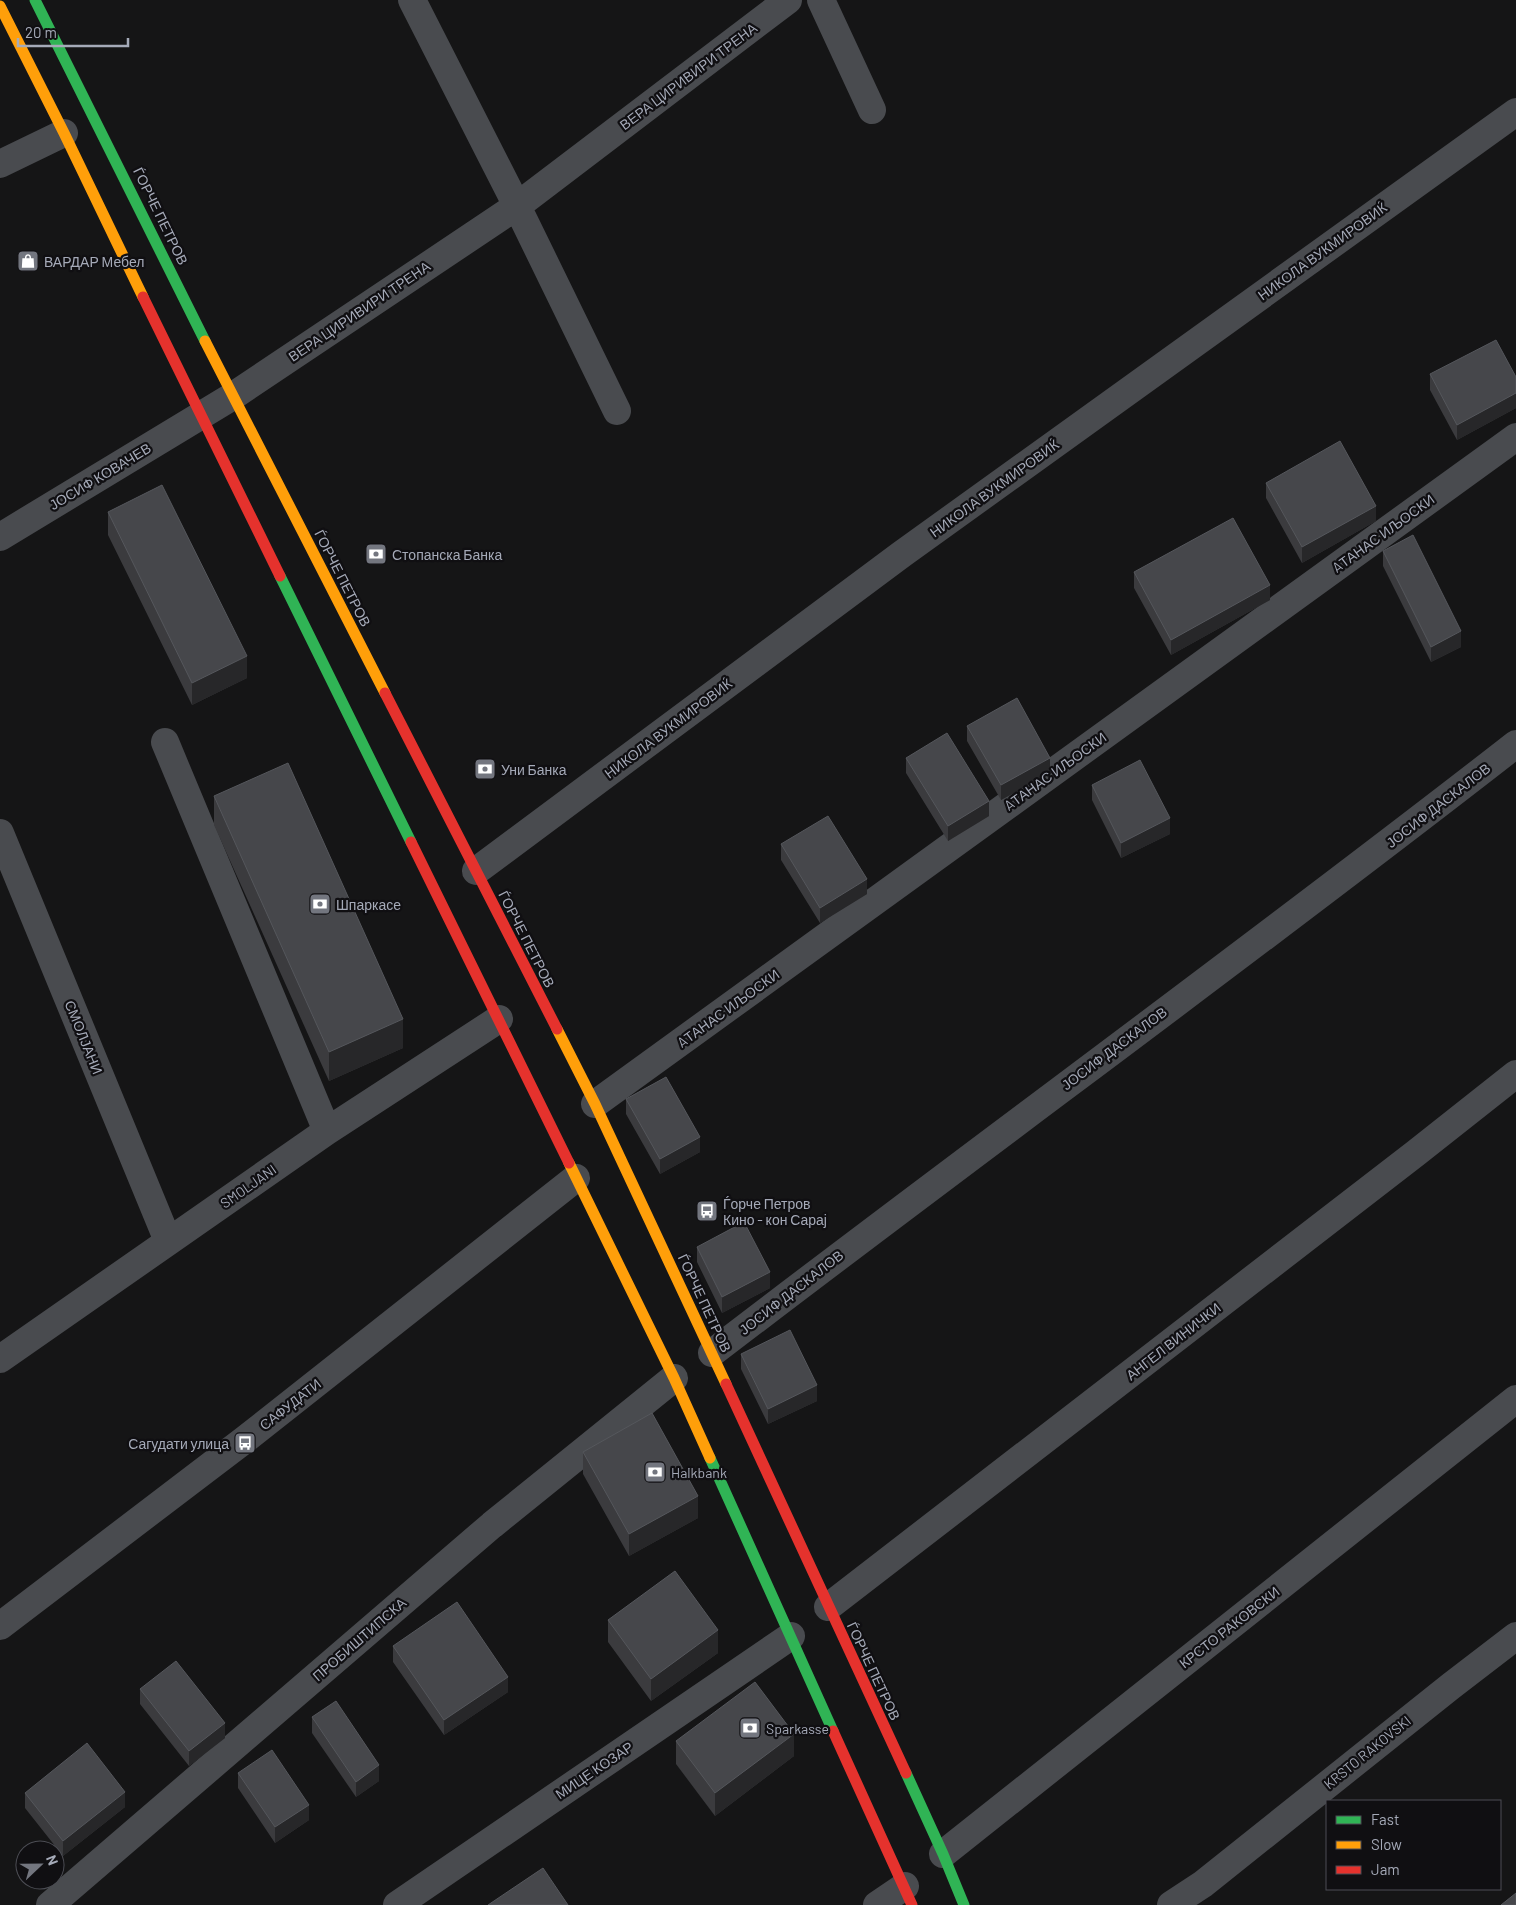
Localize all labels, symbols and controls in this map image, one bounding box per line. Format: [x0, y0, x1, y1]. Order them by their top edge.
scale bar [18, 15, 128, 47]
street label: ВЕРА ЦИРИВИРИ ТРЕНА [616, 18, 760, 133]
text: 20 m [25, 23, 57, 41]
street label: ЃОРЧЕ ПЕТРОВ [130, 164, 192, 268]
street label: НИКОЛА ВУКМИРОВИЌ [1254, 198, 1391, 304]
shop icon: ВАРДАР Мебел [16, 249, 40, 273]
place label: ВАРДАР Мебел [44, 253, 144, 270]
street label: ВЕРА ЦИРИВИРИ ТРЕНА [285, 257, 434, 365]
street label: НИКОЛА ВУКМИРОВИЌ [926, 435, 1063, 541]
street label: ЈОСИФ КОВАЧЕВ [46, 439, 154, 513]
street label: AТАНАС ИЉОСКИ [1329, 490, 1437, 576]
street label: ЃОРЧЕ ПЕТРОВ [311, 527, 375, 629]
bank icon: Стопанска Банка [364, 542, 388, 566]
place label: Стопанска Банка [392, 546, 502, 563]
street label: НИКОЛА ВУКМИРОВИЌ [601, 674, 736, 782]
street label: AТАНАС ИЉОСКИ [1001, 728, 1109, 814]
bank icon: Уни Банка [473, 757, 497, 781]
street label: ЈОСИФ ДАСКАЛОВ [1383, 759, 1493, 851]
place label: Уни Банка [501, 761, 567, 778]
street label: ЃОРЧЕ ПЕТРОВ [495, 888, 559, 990]
bank icon: Шпаркасе [308, 892, 332, 916]
place label: Шпаркасе [336, 896, 401, 913]
street label: AТАНАС ИЉОСКИ [674, 965, 782, 1051]
street label: СМОЛЈАНИ [62, 998, 106, 1076]
street label: ЈОСИФ ДАСКАЛОВ [1058, 1003, 1170, 1093]
street label: SMOLJANI [217, 1161, 279, 1211]
place label: Ѓорче Петров Кино - кон Сарај [723, 1195, 827, 1228]
bus stop icon: Ѓорче Петров Кино - кон Сарај [695, 1199, 719, 1223]
street label: ЈОСИФ ДАСКАЛОВ [736, 1246, 846, 1338]
street label: ЃОРЧЕ ПЕТРОВ [675, 1251, 735, 1355]
street label: АНГЕЛ ВИНИЧКИ [1122, 1299, 1224, 1383]
street label: САФУДАТИ [256, 1375, 324, 1433]
bus stop icon: Сагудати улица [233, 1431, 257, 1455]
place label: Сагудати улица [128, 1435, 229, 1452]
bank icon: Halkbank [643, 1460, 667, 1484]
place label: Halkbank [671, 1464, 727, 1481]
street label: КРСТО РАКОВСКИ [1176, 1583, 1282, 1671]
street label: ПРОБИШТИПСКА [309, 1593, 410, 1684]
street label: ЃОРЧЕ ПЕТРОВ [844, 1619, 904, 1723]
street label: KRSTO RAKOVSKI [1320, 1712, 1414, 1792]
bank icon: Sparkasse [738, 1716, 762, 1740]
place label: Sparkasse [766, 1720, 829, 1737]
street label: МИЦЕ КОЗАР [552, 1738, 636, 1802]
legend [1326, 1800, 1501, 1890]
text: Fast [1371, 1810, 1399, 1828]
text: Slow [1371, 1835, 1402, 1853]
north arrow [15, 1840, 65, 1890]
text: N [43, 1852, 62, 1867]
text: Jam [1371, 1860, 1400, 1878]

